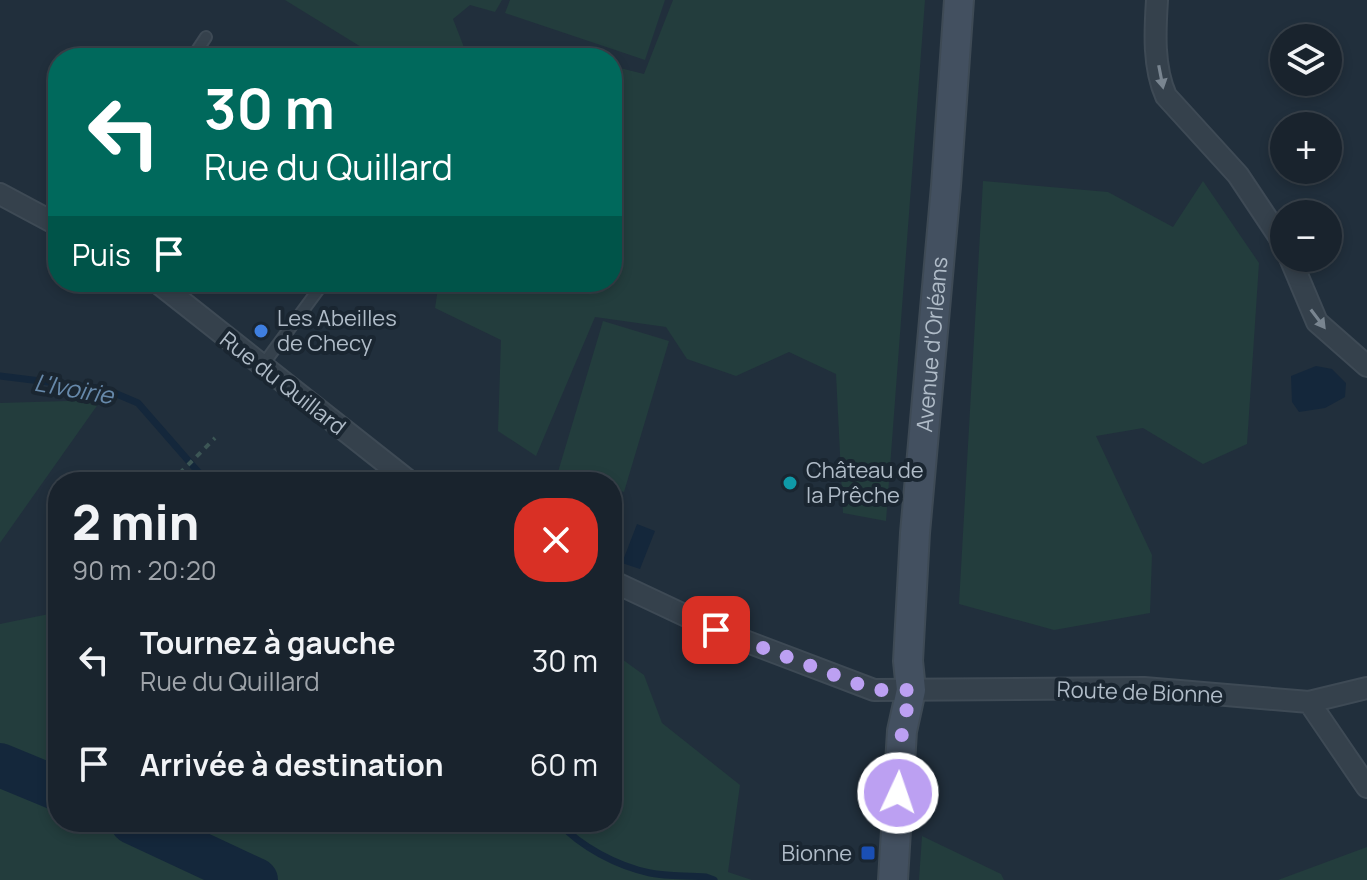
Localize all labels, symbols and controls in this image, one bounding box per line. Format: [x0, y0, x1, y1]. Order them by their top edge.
map controls [1270, 24, 1342, 272]
button: layers [1270, 24, 1342, 96]
one-way arrow [1156, 65, 1168, 90]
text: 30 m [204, 69, 335, 146]
icon: left [72, 80, 176, 184]
button: + [1270, 112, 1342, 184]
text: Rue du Quillard [204, 142, 453, 191]
button: − [1270, 200, 1342, 272]
icon: arrive [147, 232, 191, 276]
text: Puis [72, 234, 131, 275]
street label: Avenue d'Orléans [909, 255, 955, 433]
place label: Les Abeilles de Checy [277, 303, 397, 358]
one-way arrow [1310, 308, 1326, 330]
marker: Les Abeilles de Checy [252, 322, 270, 340]
street label: Rue du Quillard [214, 324, 352, 442]
water label: L'Ivoirie [32, 365, 118, 412]
place label: Château de la Prêche [806, 455, 924, 510]
marker: Château de la Prêche [781, 474, 799, 492]
text: 2 min [72, 489, 199, 554]
button: close [514, 498, 598, 582]
text: 90 m · 20:20 [72, 552, 217, 588]
pin [682, 596, 750, 664]
icon: arrive [694, 608, 738, 652]
text: Tournez à gauche [140, 622, 396, 663]
icon: left [72, 638, 116, 682]
text: 30 m [532, 640, 598, 681]
text: Rue du Quillard [140, 663, 320, 699]
street label: Route de Bionne [1056, 674, 1224, 710]
icon: arrive [72, 742, 116, 786]
text: Arrivée à destination [140, 744, 443, 785]
text: 60 m [530, 744, 598, 785]
position arrow [856, 751, 940, 835]
place label: Bionne [781, 838, 852, 868]
marker: Bionne [859, 844, 877, 862]

